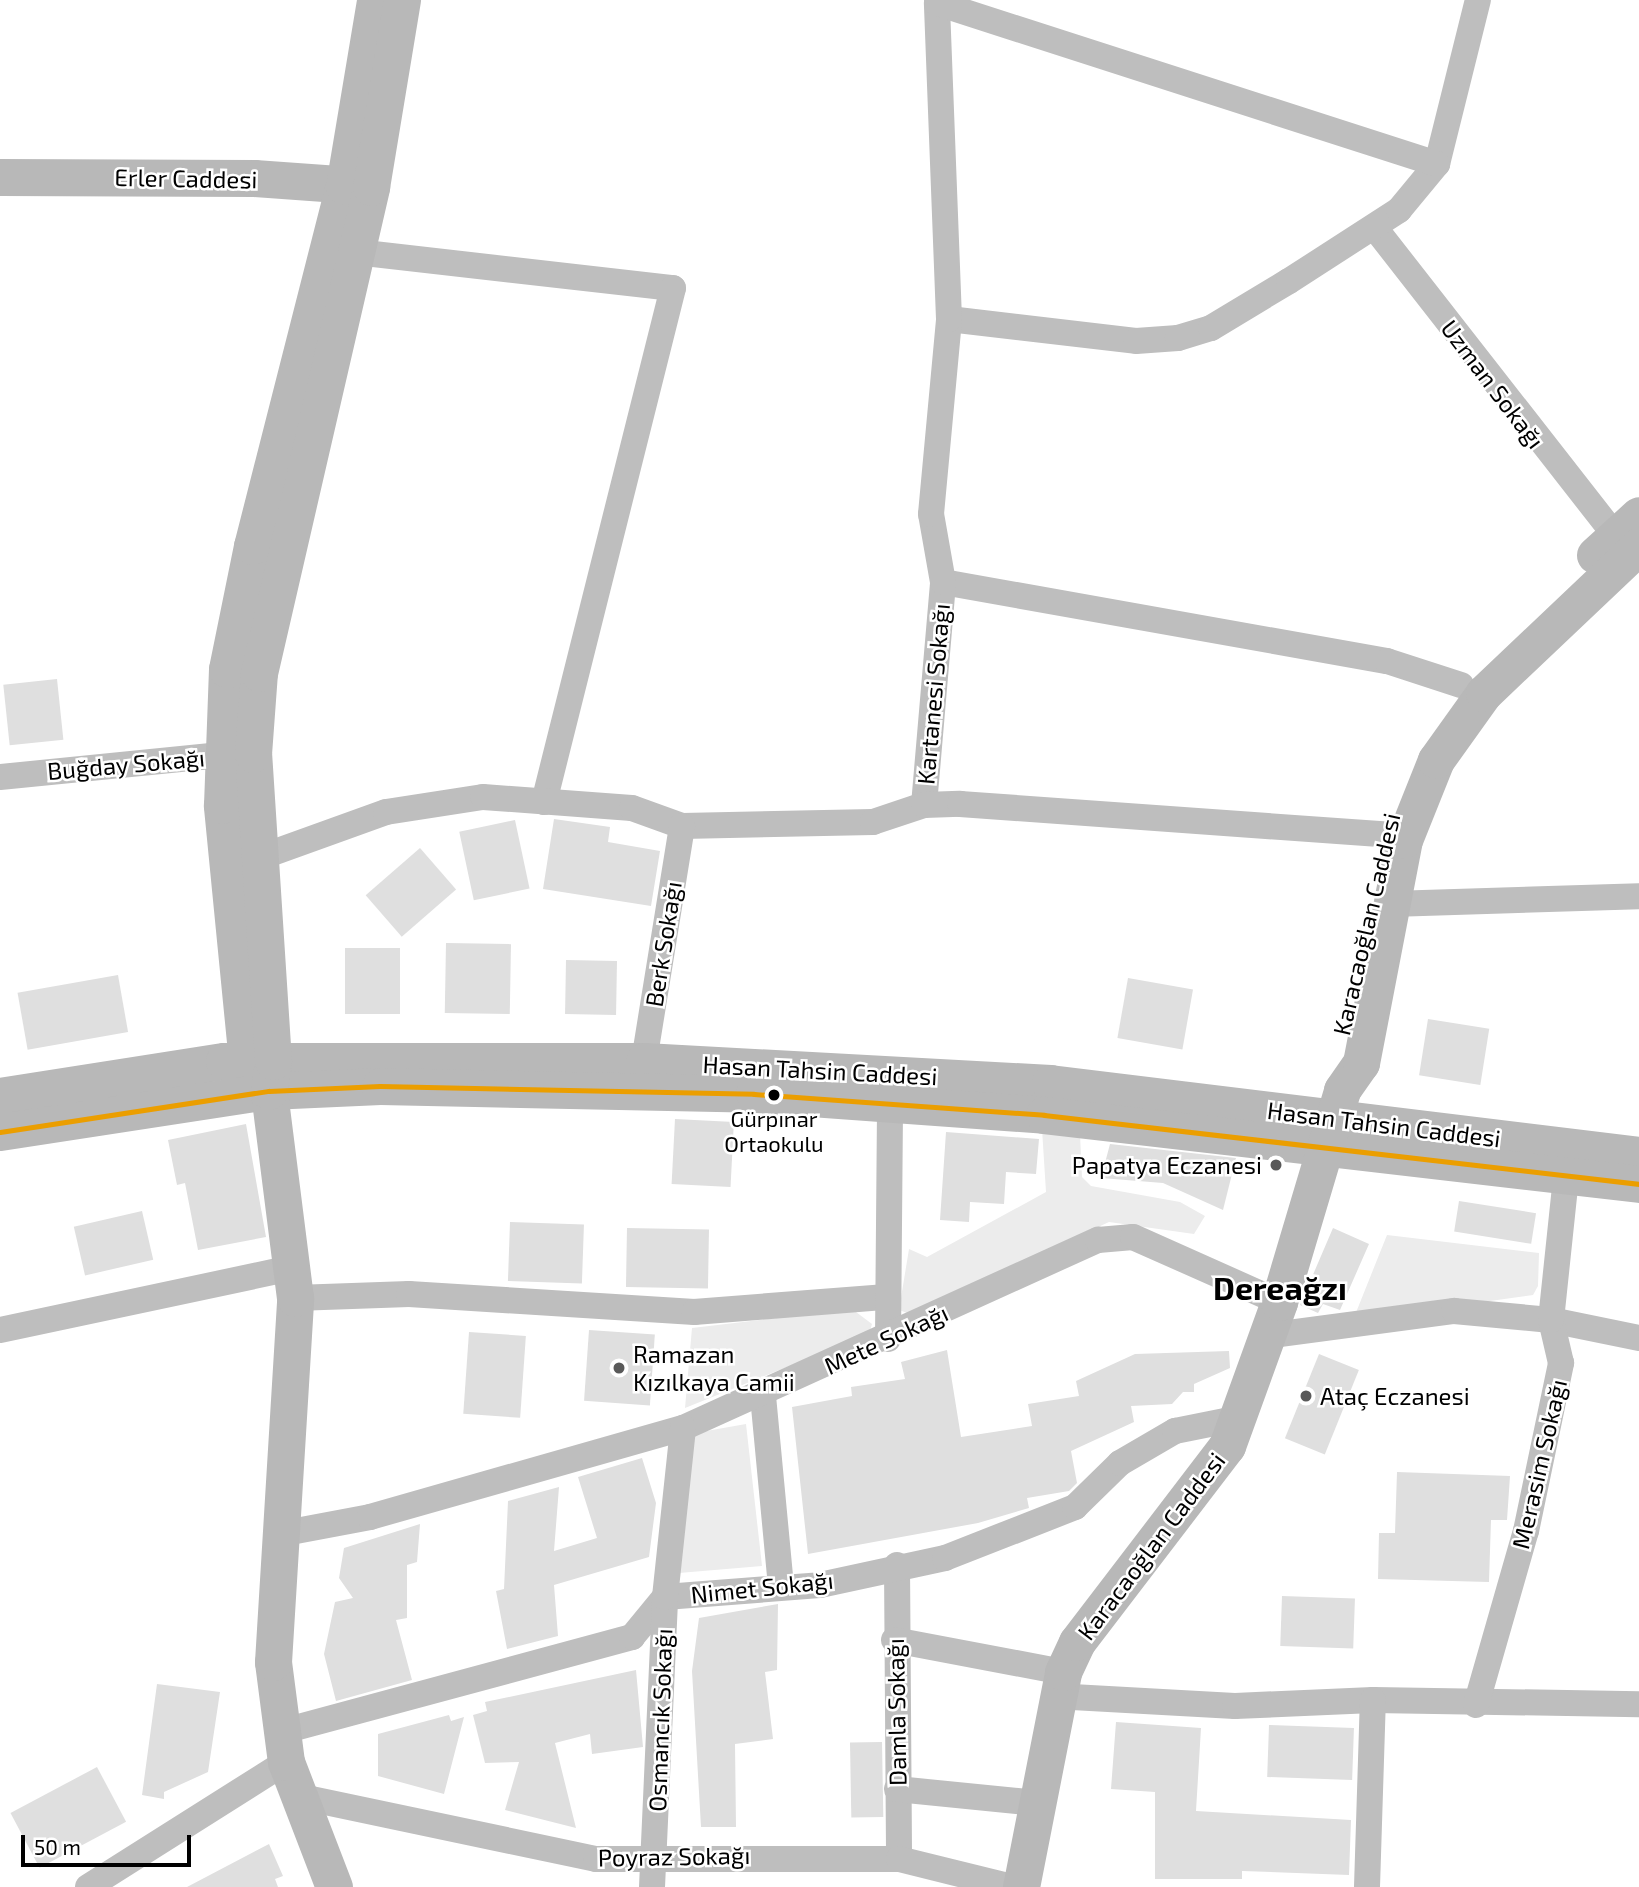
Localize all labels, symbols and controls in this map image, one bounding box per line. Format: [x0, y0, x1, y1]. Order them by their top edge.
street label: Erler Caddesi [114, 162, 258, 194]
street label: Uzman Sokağı [1435, 314, 1551, 454]
street label: Kartanesi Sokağı [911, 602, 955, 786]
street label: Buğday Sokağı [46, 743, 206, 785]
street label: Karacaoğlan Caddesi [1326, 810, 1406, 1038]
street label: Berk Sokağı [639, 879, 687, 1009]
street label: Hasan Tahsin Caddesi [702, 1049, 938, 1091]
marker: Gürpınar Ortaokulu [767, 1088, 781, 1102]
street label: Hasan Tahsin Caddesi [1265, 1095, 1503, 1153]
place label: Gürpınar Ortaokulu [724, 1105, 824, 1156]
place label: Papatya Eczanesi [1072, 1151, 1262, 1179]
marker: Papatya Eczanesi [1268, 1157, 1284, 1173]
district label: Dereağzı [1213, 1268, 1347, 1306]
street label: Mete Sokağı [820, 1298, 952, 1380]
place label: Ramazan Kızılkaya Camii [633, 1340, 795, 1396]
marker: Ramazan Kızılkaya Camii [611, 1360, 627, 1376]
street label: Merasim Sokağı [1505, 1376, 1573, 1552]
place label: Ataç Eczanesi [1320, 1382, 1470, 1410]
marker: Ataç Eczanesi [1298, 1388, 1314, 1404]
street label: Karacaoğlan Caddesi [1071, 1447, 1231, 1645]
street label: Nimet Sokağı [689, 1565, 835, 1609]
street label: Osmancık Sokağı [642, 1628, 678, 1812]
street label: Damla Sokağı [880, 1638, 912, 1786]
scale bar [24, 1820, 194, 1864]
text: 50 m [34, 1834, 81, 1859]
street label: Poyraz Sokağı [598, 1840, 750, 1872]

